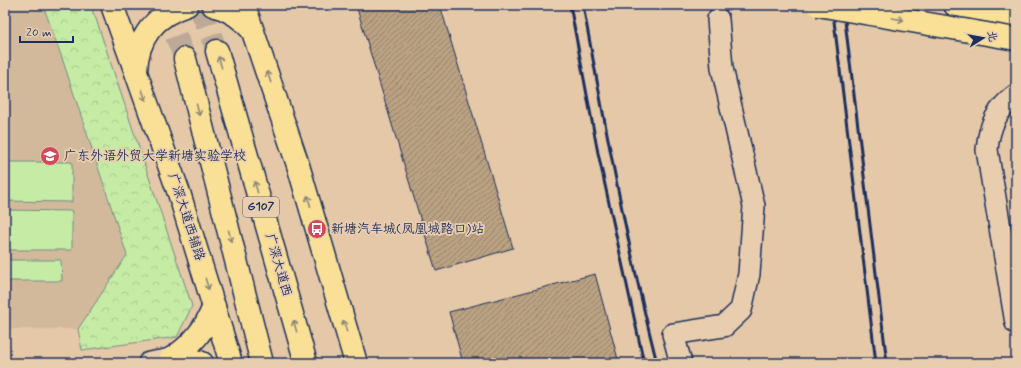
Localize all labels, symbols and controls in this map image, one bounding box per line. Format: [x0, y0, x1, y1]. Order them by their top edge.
one-way arrow [891, 15, 904, 23]
scale bar [20, 18, 73, 44]
north arrow [963, 18, 1003, 58]
text: 20 m [26, 25, 52, 41]
text: 北 [984, 30, 1000, 43]
one-way arrow [216, 56, 223, 69]
one-way arrow [265, 71, 272, 84]
one-way arrow [140, 88, 148, 100]
one-way arrow [195, 103, 202, 116]
school or university icon: 广东外语外贸大学新塘实验学校 [39, 145, 61, 167]
place label: 广东外语外贸大学新塘实验学校 [64, 148, 246, 165]
street label: 广深大道西辅路 [164, 171, 208, 263]
one-way arrow [252, 181, 259, 194]
one-way arrow [305, 195, 312, 208]
road number: G107 [243, 197, 279, 217]
bus stop icon: 新塘汽车城(凤凰城路口)站 [306, 218, 328, 240]
place label: 新塘汽车城(凤凰城路口)站 [331, 221, 484, 238]
one-way arrow [227, 229, 234, 242]
street label: 广深大道西 [261, 231, 295, 299]
one-way arrow [204, 278, 211, 291]
one-way arrow [291, 319, 299, 332]
one-way arrow [341, 319, 348, 332]

